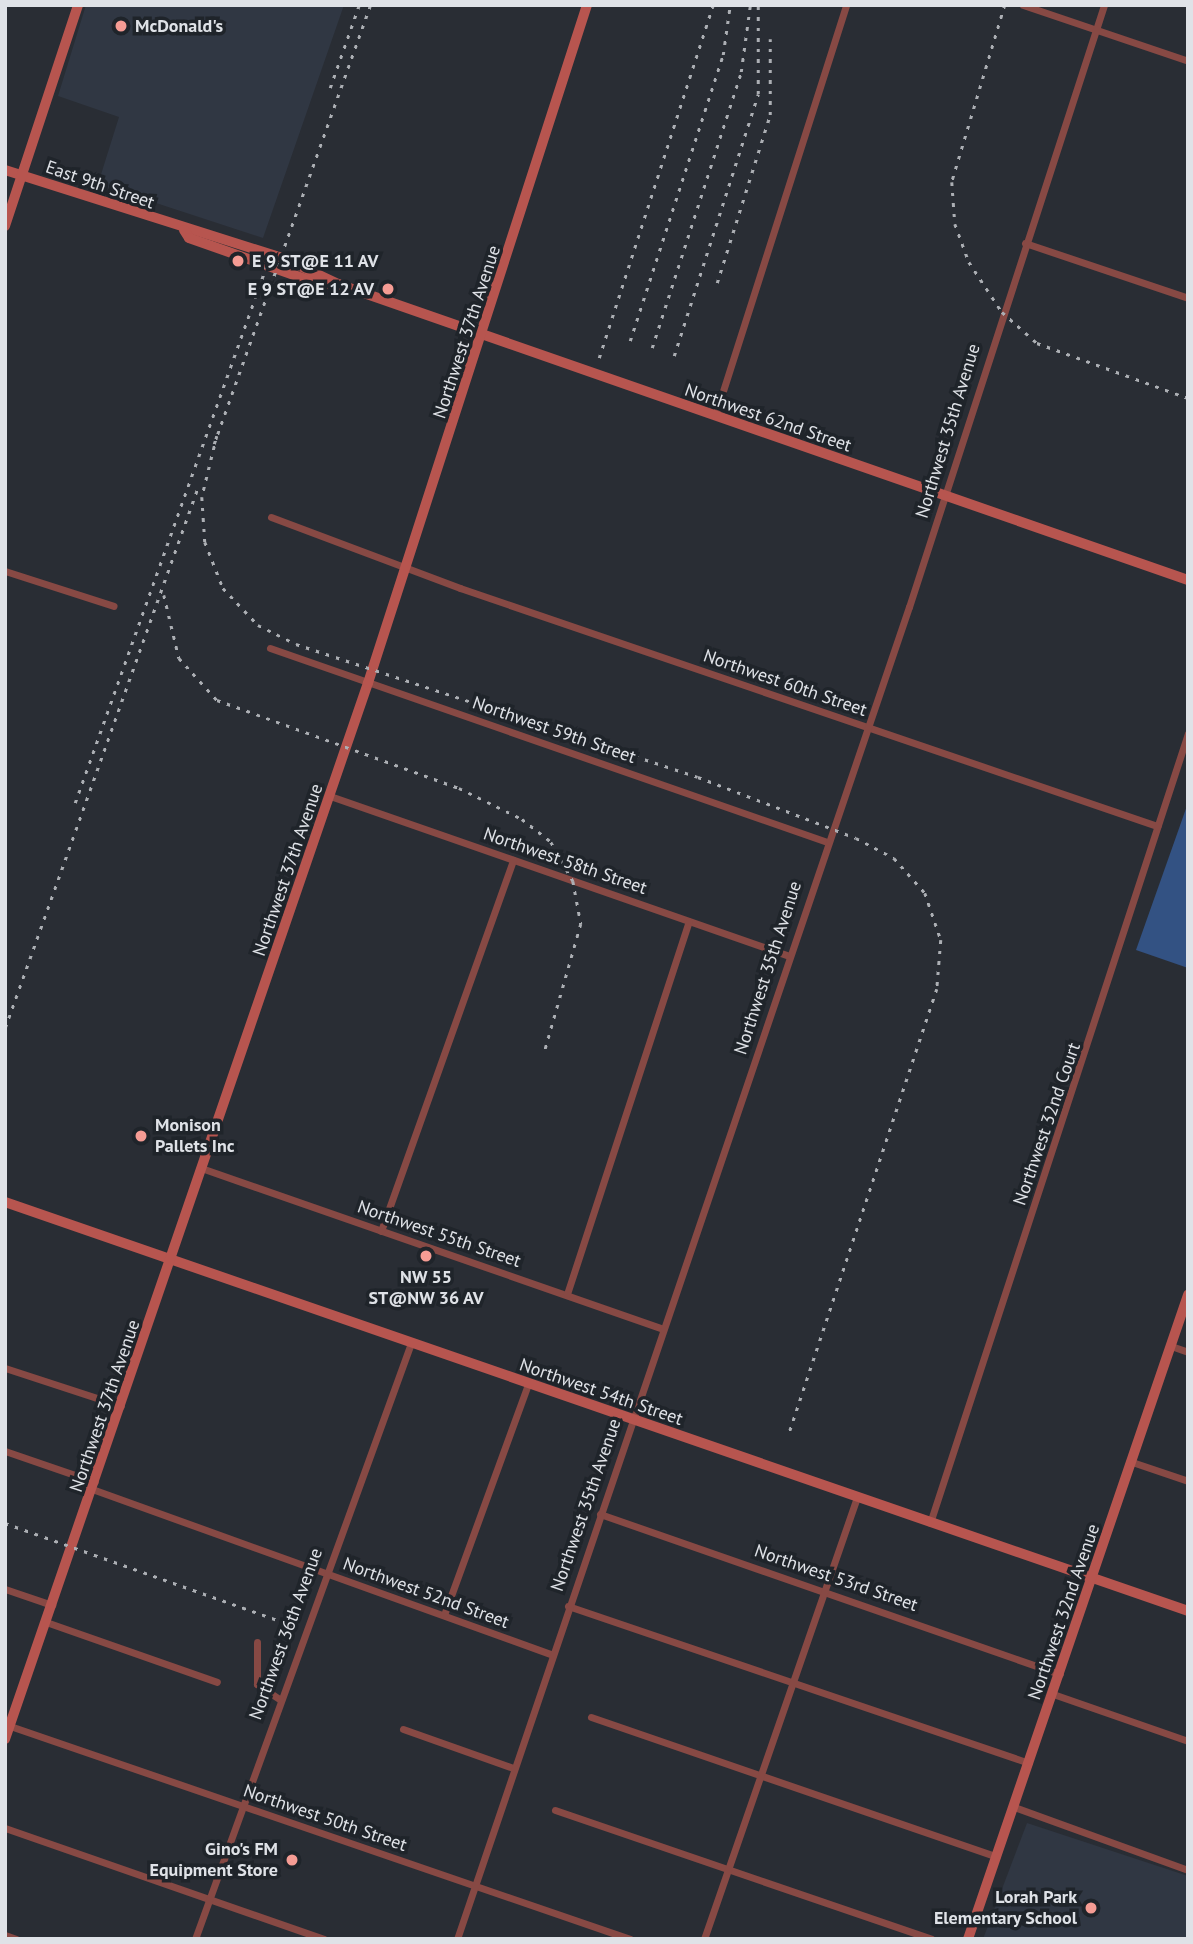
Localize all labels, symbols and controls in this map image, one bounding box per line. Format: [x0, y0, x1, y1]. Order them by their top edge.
place label: McDonald's [135, 15, 223, 37]
marker: McDonald's [113, 18, 129, 34]
street label: East 9th Street [43, 156, 157, 214]
street label: Northwest 37th Avenue [429, 243, 505, 421]
place label: E 9 ST@E 11 AV [252, 250, 379, 272]
marker: E 9 ST@E 11 AV [230, 253, 246, 269]
place label: E 9 ST@E 12 AV [247, 278, 374, 300]
marker: E 9 ST@E 12 AV [380, 281, 396, 297]
street label: Northwest 35th Avenue [911, 341, 985, 521]
street label: Northwest 62nd Street [682, 379, 854, 457]
street label: Northwest 60th Street [700, 645, 870, 721]
street label: Northwest 59th Street [469, 692, 639, 768]
street label: Northwest 37th Avenue [248, 781, 328, 959]
street label: Northwest 58th Street [480, 823, 650, 899]
street label: Northwest 35th Avenue [730, 878, 806, 1058]
street label: Northwest 32nd Court [1009, 1040, 1085, 1208]
place label: Monison Pallets Inc [155, 1115, 235, 1158]
marker: Monison Pallets Inc [133, 1128, 149, 1144]
street label: Northwest 55th Street [354, 1196, 524, 1272]
marker: NW 55 ST@NW 36 AV [418, 1248, 434, 1264]
place label: NW 55 ST@NW 36 AV [368, 1267, 484, 1310]
street label: Northwest 37th Avenue [65, 1317, 145, 1495]
street label: Northwest 54th Street [516, 1354, 686, 1430]
street label: Northwest 35th Avenue [546, 1416, 626, 1594]
street label: Northwest 32nd Avenue [1024, 1521, 1104, 1703]
street label: Northwest 53rd Street [752, 1540, 920, 1616]
street label: Northwest 36th Avenue [245, 1545, 327, 1723]
street label: Northwest 52nd Street [340, 1553, 512, 1633]
street label: Northwest 50th Street [240, 1780, 410, 1856]
place label: Gino's FM Equipment Store [150, 1839, 278, 1882]
marker: Gino's FM Equipment Store [284, 1852, 300, 1868]
place label: Lorah Park Elementary School [933, 1887, 1077, 1930]
marker: Lorah Park Elementary School [1083, 1900, 1099, 1916]

